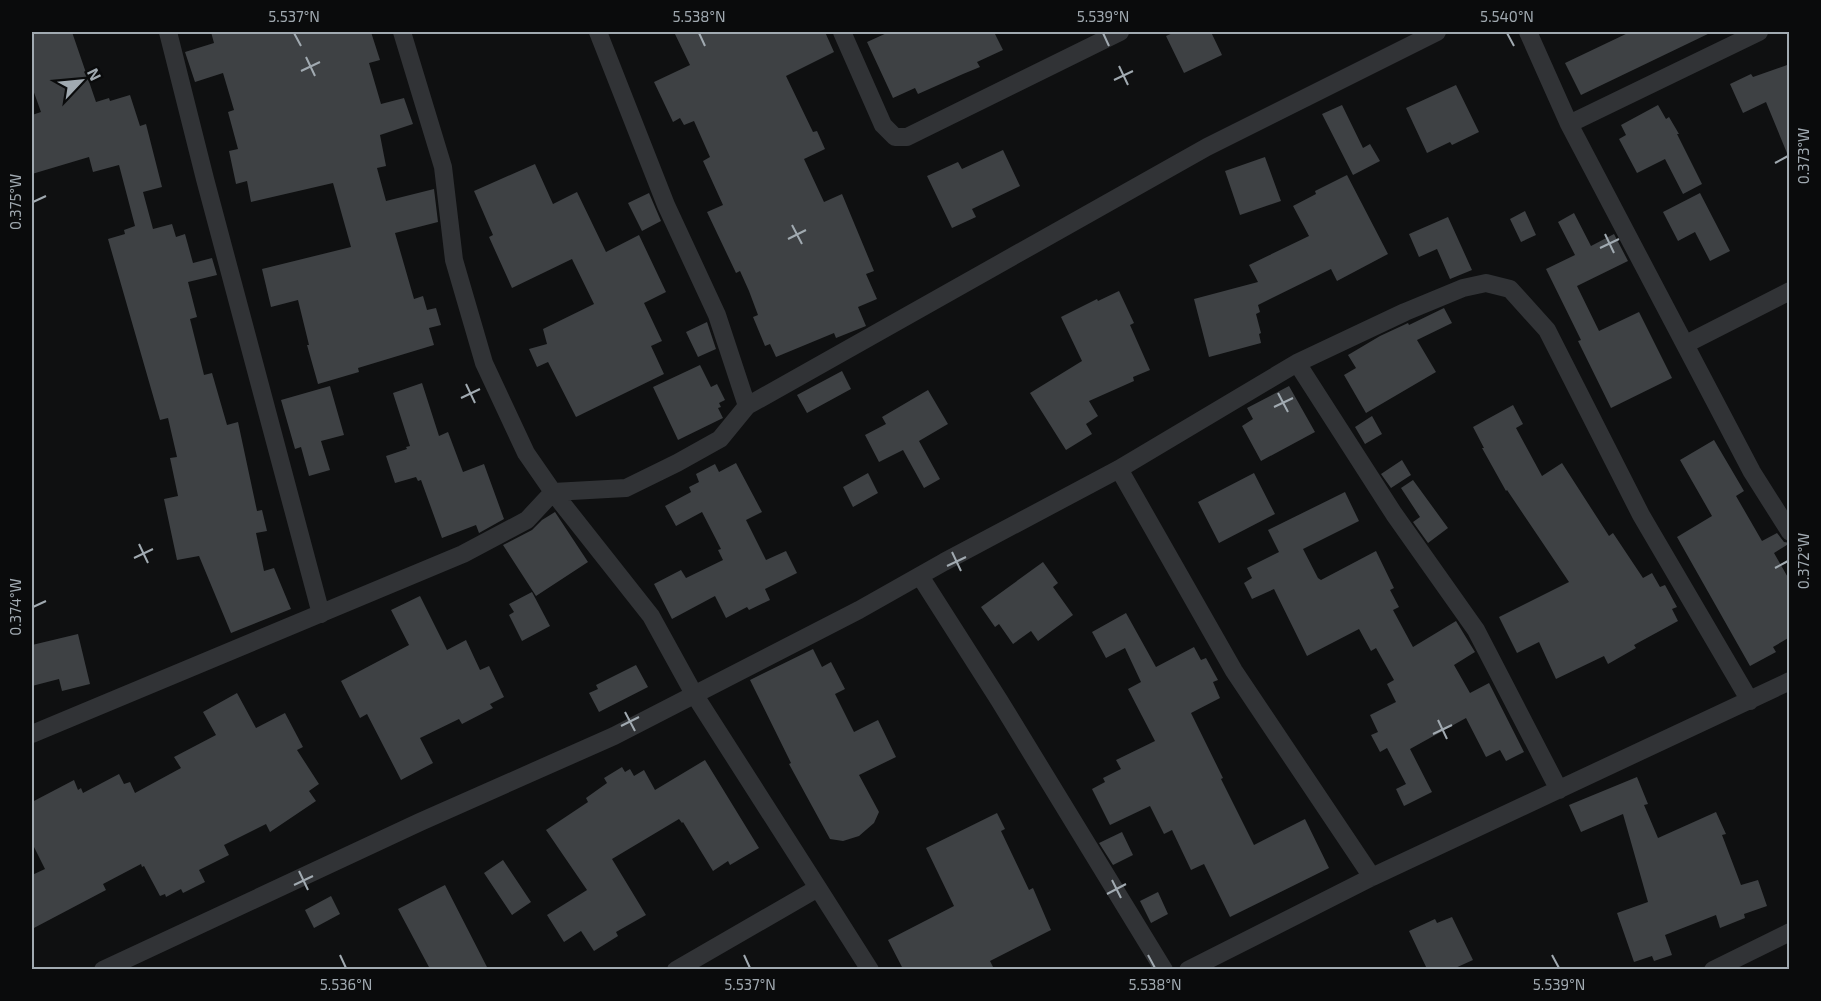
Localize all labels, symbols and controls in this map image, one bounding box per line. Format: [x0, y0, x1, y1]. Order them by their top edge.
text: 5.537°N [268, 7, 320, 25]
text: 5.538°N [673, 7, 725, 25]
text: 5.539°N [1077, 7, 1129, 25]
text: 5.540°N [1480, 7, 1534, 25]
north arrow [51, 51, 111, 111]
text: N [84, 65, 106, 84]
text: 0.373°W [1794, 128, 1812, 184]
text: 0.375°W [6, 174, 24, 230]
text: 0.372°W [1794, 533, 1812, 589]
text: 0.374°W [6, 578, 24, 636]
text: 5.536°N [320, 975, 372, 993]
text: 5.537°N [724, 975, 776, 993]
text: 5.538°N [1129, 975, 1181, 993]
text: 5.539°N [1533, 975, 1585, 993]

